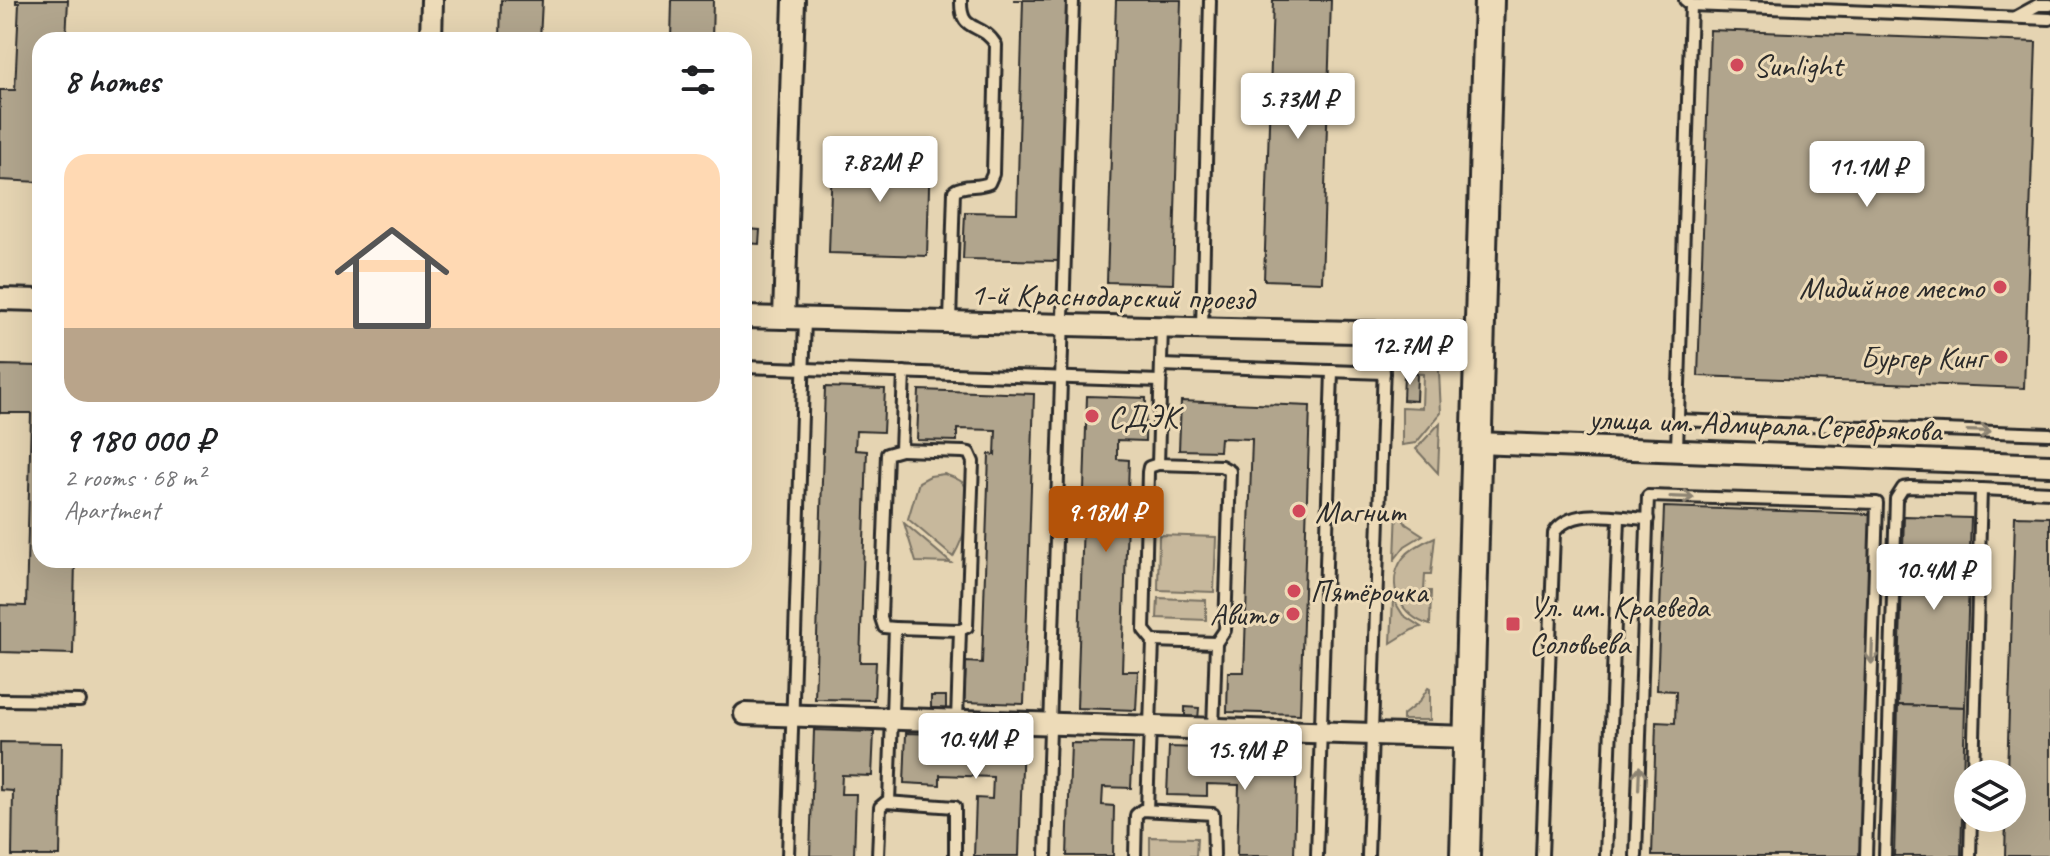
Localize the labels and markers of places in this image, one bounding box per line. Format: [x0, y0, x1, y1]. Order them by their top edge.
place label: Sunlight [1753, 45, 1846, 86]
marker: Sunlight [1728, 56, 1746, 74]
pin: 5.73M ₽ [1224, 73, 1372, 141]
pin: 7.82M ₽ [806, 136, 954, 204]
pin: 11.1M ₽ [1793, 141, 1941, 209]
place label: Мидийное место [1799, 267, 1986, 308]
marker: Мидийное место [1991, 278, 2009, 296]
pin: 12.7M ₽ [1336, 319, 1484, 387]
place label: Бургер Кинг [1860, 337, 1989, 378]
marker: Бургер Кинг [1992, 348, 2010, 366]
place label: СДЭК [1108, 396, 1184, 437]
marker: СДЭК [1083, 407, 1101, 425]
pin: 9.18M ₽ [1032, 486, 1180, 554]
place label: Магнит [1315, 491, 1407, 532]
marker: Магнит [1290, 502, 1308, 520]
pin: 10.4M ₽ [1860, 544, 2008, 612]
place label: Пятёрочка [1310, 571, 1429, 612]
marker: Пятёрочка [1285, 582, 1303, 600]
place label: Ул. им. Краеведа Соловьева [1529, 586, 1711, 664]
place label: Авито [1210, 594, 1281, 635]
marker: Авито [1284, 605, 1302, 623]
marker: Ул. им. Краеведа Соловьева [1504, 615, 1522, 633]
pin: 10.4M ₽ [902, 713, 1050, 781]
pin: 15.9M ₽ [1171, 724, 1319, 792]

